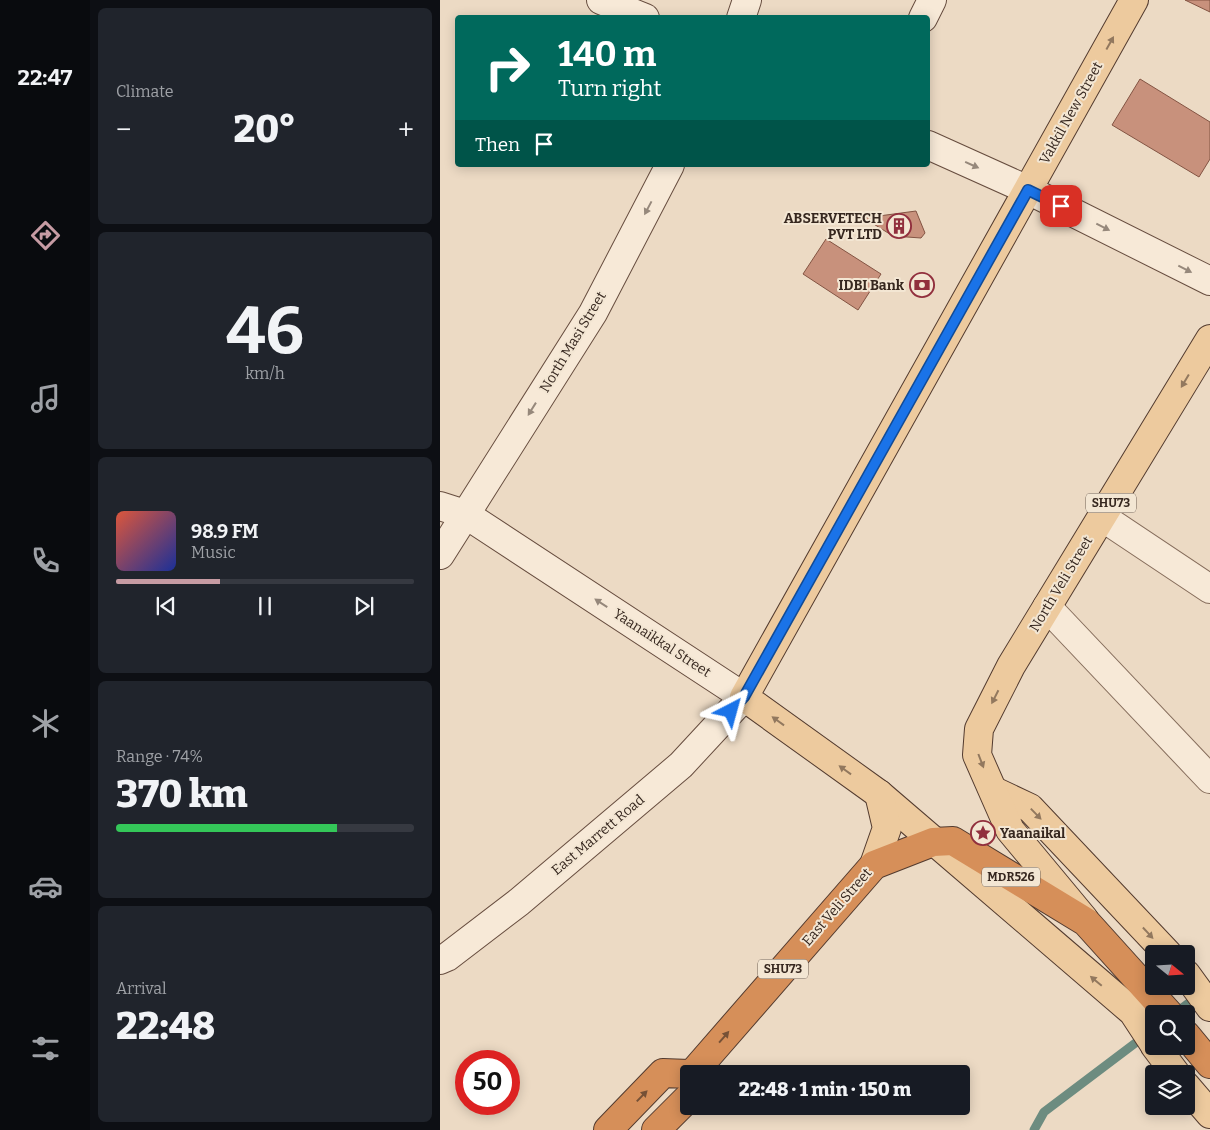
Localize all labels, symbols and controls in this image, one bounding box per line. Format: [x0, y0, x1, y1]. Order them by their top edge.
text: 140 m [558, 33, 656, 75]
icon: right [475, 35, 540, 100]
one-way arrow [1105, 37, 1114, 50]
street label: Vakkil New Street [1036, 59, 1106, 167]
text: 22:47 [18, 64, 72, 91]
text: Turn right [558, 75, 661, 102]
text: Climate [116, 82, 174, 101]
text: 20° [234, 106, 296, 152]
text: − [116, 113, 131, 146]
text: + [398, 113, 414, 146]
icon: arrive [530, 130, 558, 158]
text: Then [475, 133, 520, 156]
one-way arrow [965, 161, 979, 169]
pin [1040, 185, 1082, 227]
icon: arrive [1047, 192, 1075, 220]
one-way arrow [644, 201, 652, 215]
place label: ABSERVETECH PVT LTD [784, 210, 882, 243]
building icon: ABSERVETECH PVT LTD [886, 213, 912, 239]
icon: directions [28, 218, 63, 253]
one-way arrow [1095, 223, 1110, 231]
one-way arrow [1178, 265, 1192, 273]
bank icon: IDBI Bank [909, 272, 935, 298]
place label: IDBI Bank [839, 277, 905, 294]
street label: North Masi Street [536, 288, 610, 396]
text: 46 [226, 292, 304, 370]
text: km/h [245, 364, 285, 383]
one-way arrow [1180, 374, 1189, 387]
icon: music [28, 381, 63, 416]
one-way arrow [527, 403, 536, 416]
road number: SHU73 [1086, 493, 1136, 512]
text: 98.9 FM [191, 520, 259, 543]
street label: North Veli Street [1026, 533, 1096, 635]
icon: phone [28, 543, 63, 578]
text: Music [191, 543, 236, 562]
icon: previous [152, 592, 180, 620]
icon: pause [251, 592, 279, 620]
icon: next [350, 592, 378, 620]
one-way arrow [594, 598, 608, 608]
street label: Yaanaikkal Street [610, 605, 714, 681]
position arrow [704, 684, 756, 736]
one-way arrow [991, 690, 999, 705]
icon: climate [28, 706, 63, 741]
one-way arrow [771, 716, 785, 726]
text: Range · 74% [116, 747, 203, 766]
one-way arrow [977, 754, 985, 769]
one-way arrow [839, 764, 852, 775]
text: 370 km [116, 771, 248, 817]
street label: East Marrett Road [548, 791, 648, 879]
one-way arrow [1030, 808, 1042, 820]
place icon: Yaanaikal [970, 820, 996, 846]
place label: Yaanaikal [1000, 825, 1066, 842]
street label: East Veli Street [799, 865, 875, 949]
road number: MDR526 [982, 868, 1040, 886]
icon: car [28, 869, 63, 904]
one-way arrow [1142, 926, 1154, 938]
north arrow [1145, 945, 1195, 995]
map controls [1145, 945, 1195, 1115]
road number: SHU73 [758, 960, 808, 979]
one-way arrow [1090, 975, 1103, 986]
text: Arrival [116, 979, 167, 998]
text: 22:48 [116, 1003, 215, 1049]
button: search [1145, 1005, 1195, 1055]
icon: filters [28, 1031, 63, 1066]
one-way arrow [718, 1031, 729, 1043]
speed limit sign: 50 [455, 1050, 520, 1115]
button: layers [1145, 1065, 1195, 1115]
text: 22:48 · 1 min · 150 m [739, 1078, 911, 1101]
one-way arrow [636, 1090, 648, 1102]

